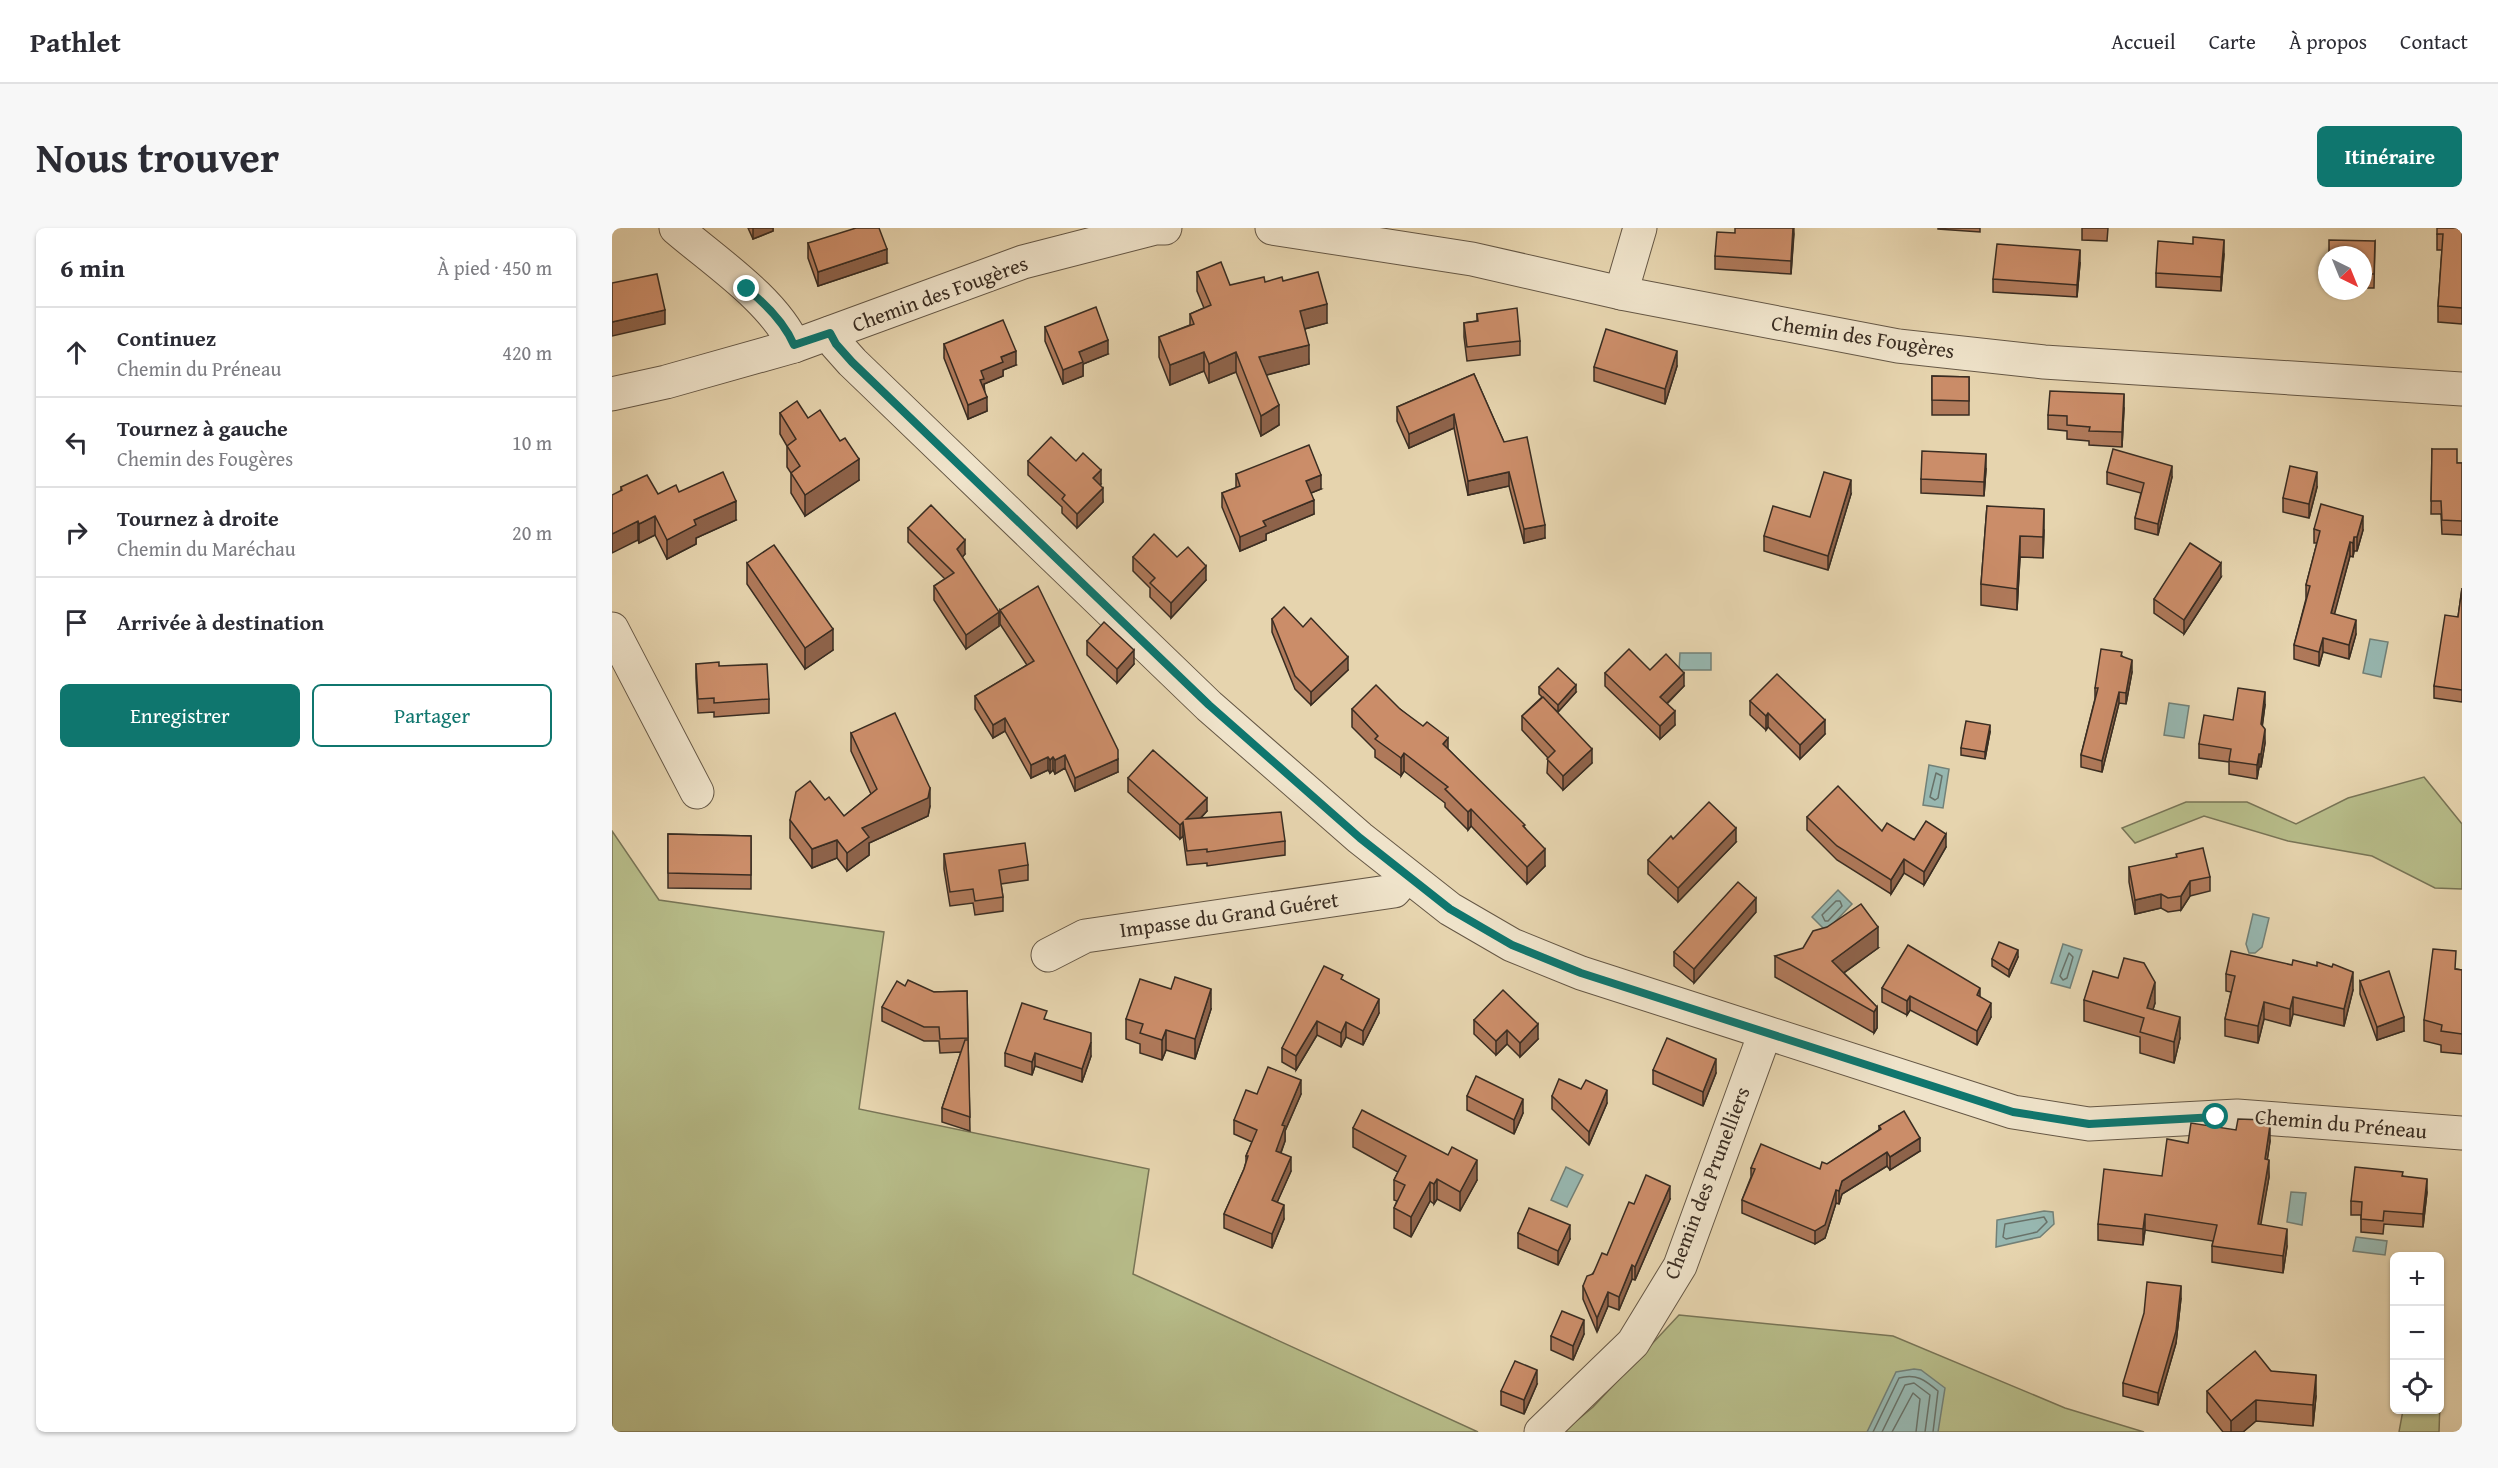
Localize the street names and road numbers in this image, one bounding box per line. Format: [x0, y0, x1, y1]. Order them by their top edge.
street label: Chemin des Fougères [848, 247, 1032, 340]
street label: Chemin des Fougères [1769, 307, 1957, 366]
street label: Impasse du Grand Guéret [1117, 884, 1341, 945]
street label: Chemin des Prunelliers [1656, 1082, 1758, 1284]
street label: Chemin du Préneau [2254, 1101, 2429, 1147]

